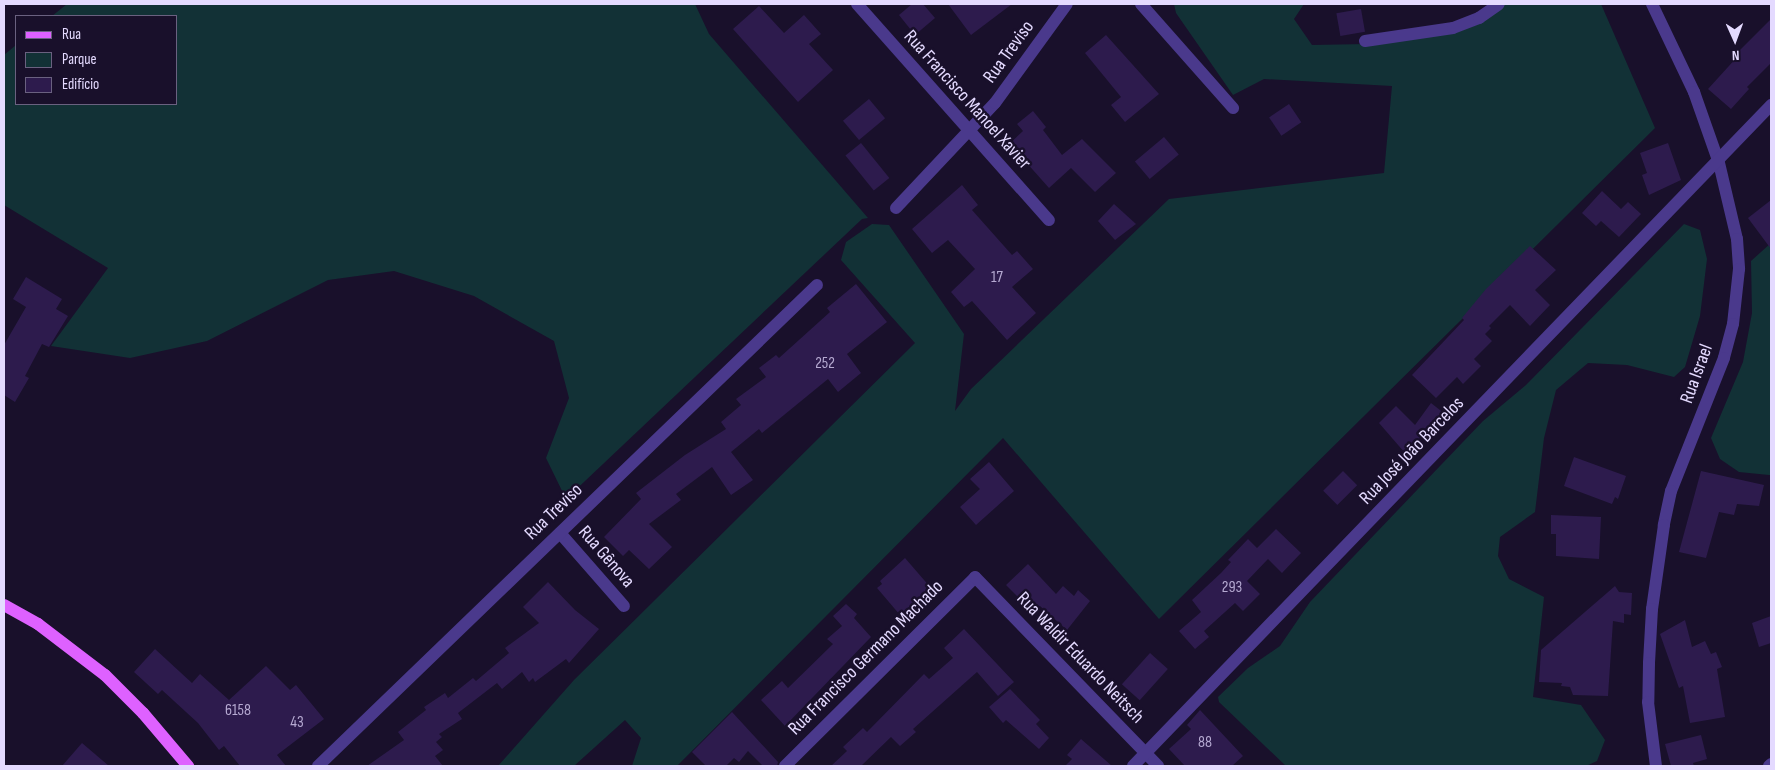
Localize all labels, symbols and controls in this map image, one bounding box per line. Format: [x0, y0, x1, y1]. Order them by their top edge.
legend [15, 15, 178, 105]
north arrow [1710, 15, 1760, 65]
street label: Rua Treviso [979, 16, 1039, 88]
text: Rua [62, 25, 81, 44]
street label: Rua Francisco Manoel Xavier [899, 26, 1035, 174]
text: N [1732, 47, 1740, 64]
text: Parque [62, 50, 97, 69]
text: Edifício [62, 75, 99, 94]
house number: 17 [991, 268, 1003, 288]
street label: Rua Israel [1676, 341, 1718, 407]
house number: 252 [815, 354, 835, 374]
street label: Rua José João Barcelos [1355, 392, 1469, 510]
street label: Rua Treviso [520, 479, 588, 545]
street label: Rua Gênova [573, 521, 639, 593]
street label: Rua Francisco Germano Machado [784, 576, 948, 740]
house number: 293 [1222, 578, 1242, 598]
street label: Rua Waldir Eduardo Neitsch [1011, 588, 1149, 728]
house number: 6158 [225, 701, 251, 721]
house number: 43 [290, 713, 304, 733]
house number: 88 [1198, 733, 1212, 753]

